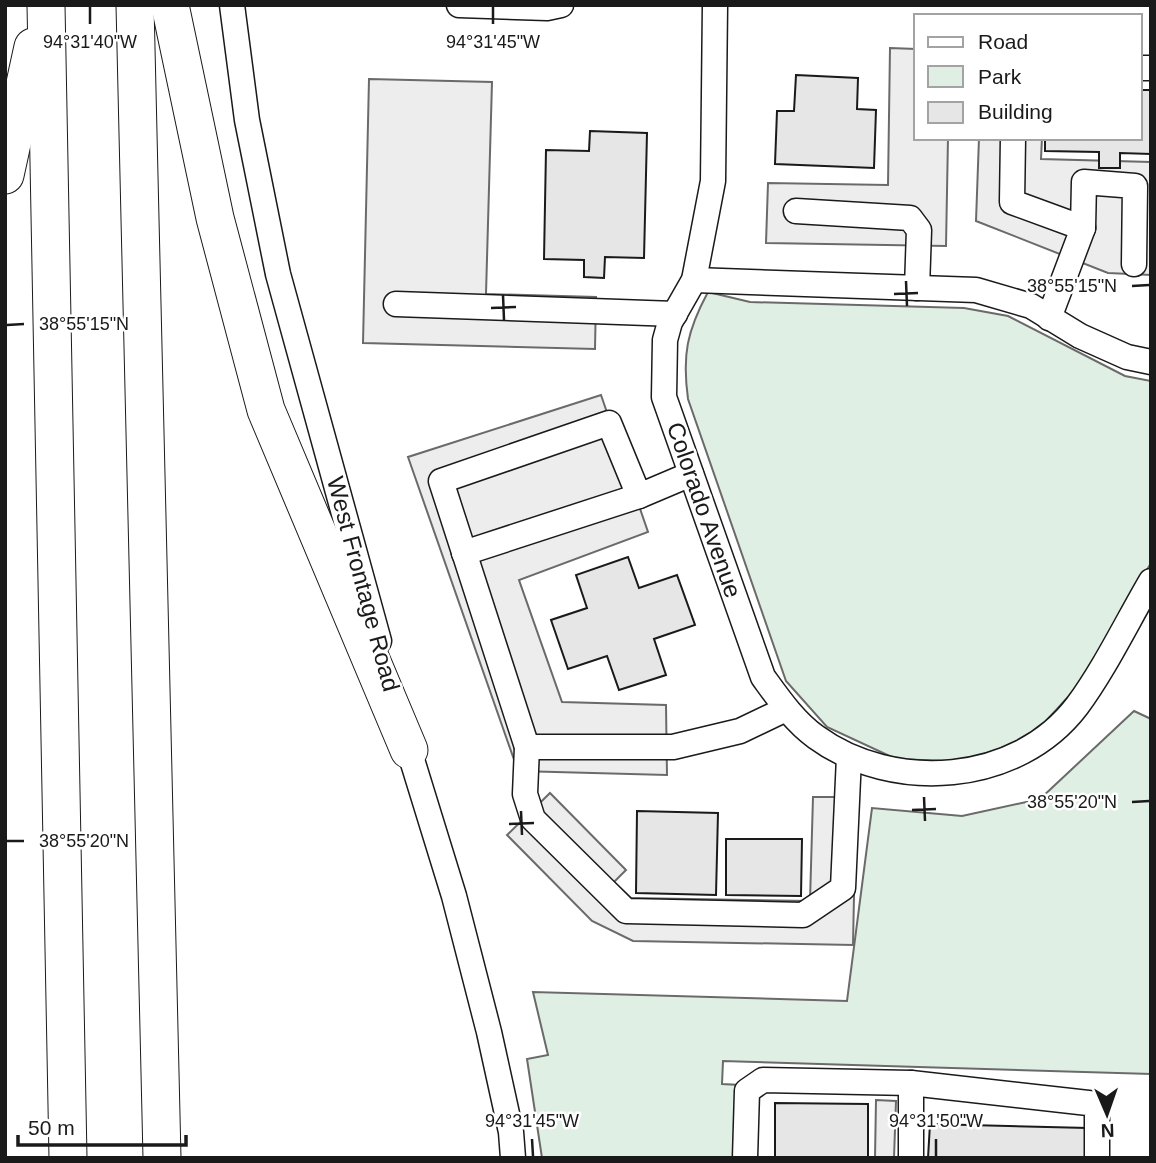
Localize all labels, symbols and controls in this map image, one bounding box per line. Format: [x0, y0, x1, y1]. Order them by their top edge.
legend [914, 14, 1142, 140]
text: Road [978, 30, 1028, 53]
text: 94°31'40"W [43, 32, 137, 52]
text: 94°31'45"W [446, 32, 540, 52]
text: Park [978, 65, 1022, 88]
text: Building [978, 100, 1053, 123]
text: 38°55'15"N [1027, 276, 1117, 296]
text: 38°55'15"N [39, 314, 129, 334]
street label: Colorado Avenue [662, 419, 747, 601]
street label: West Frontage Road [322, 474, 405, 694]
text: 38°55'20"N [1027, 792, 1117, 812]
text: 38°55'20"N [39, 831, 129, 851]
north arrow [1072, 1079, 1142, 1149]
scale bar [18, 1104, 186, 1148]
text: 94°31'45"W [485, 1111, 579, 1131]
text: 94°31'50"W [889, 1111, 983, 1131]
text: 50 m [28, 1116, 75, 1139]
text: N [1100, 1120, 1115, 1141]

